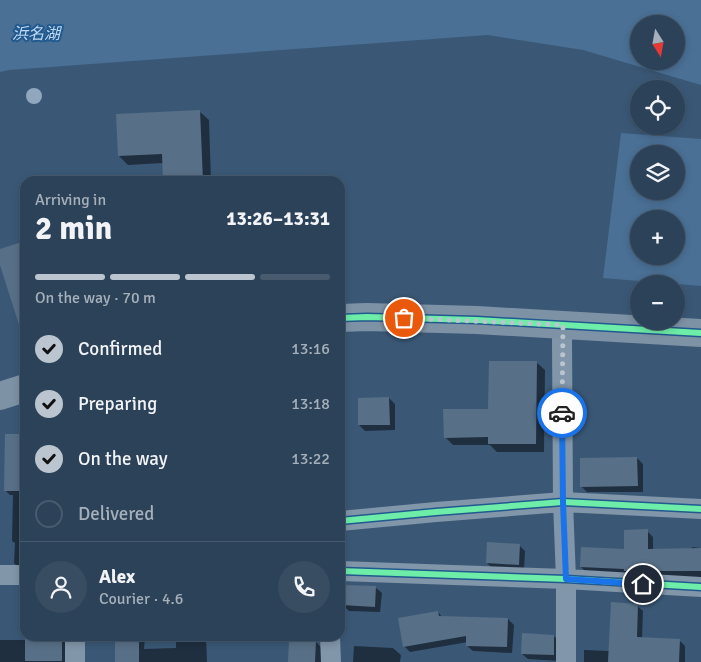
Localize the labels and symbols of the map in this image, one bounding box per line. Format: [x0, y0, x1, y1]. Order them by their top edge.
north arrow [630, 15, 685, 70]
water label: 浜名湖 [12, 24, 63, 44]
pin [383, 297, 425, 339]
courier [537, 388, 587, 438]
pin [622, 563, 664, 605]

